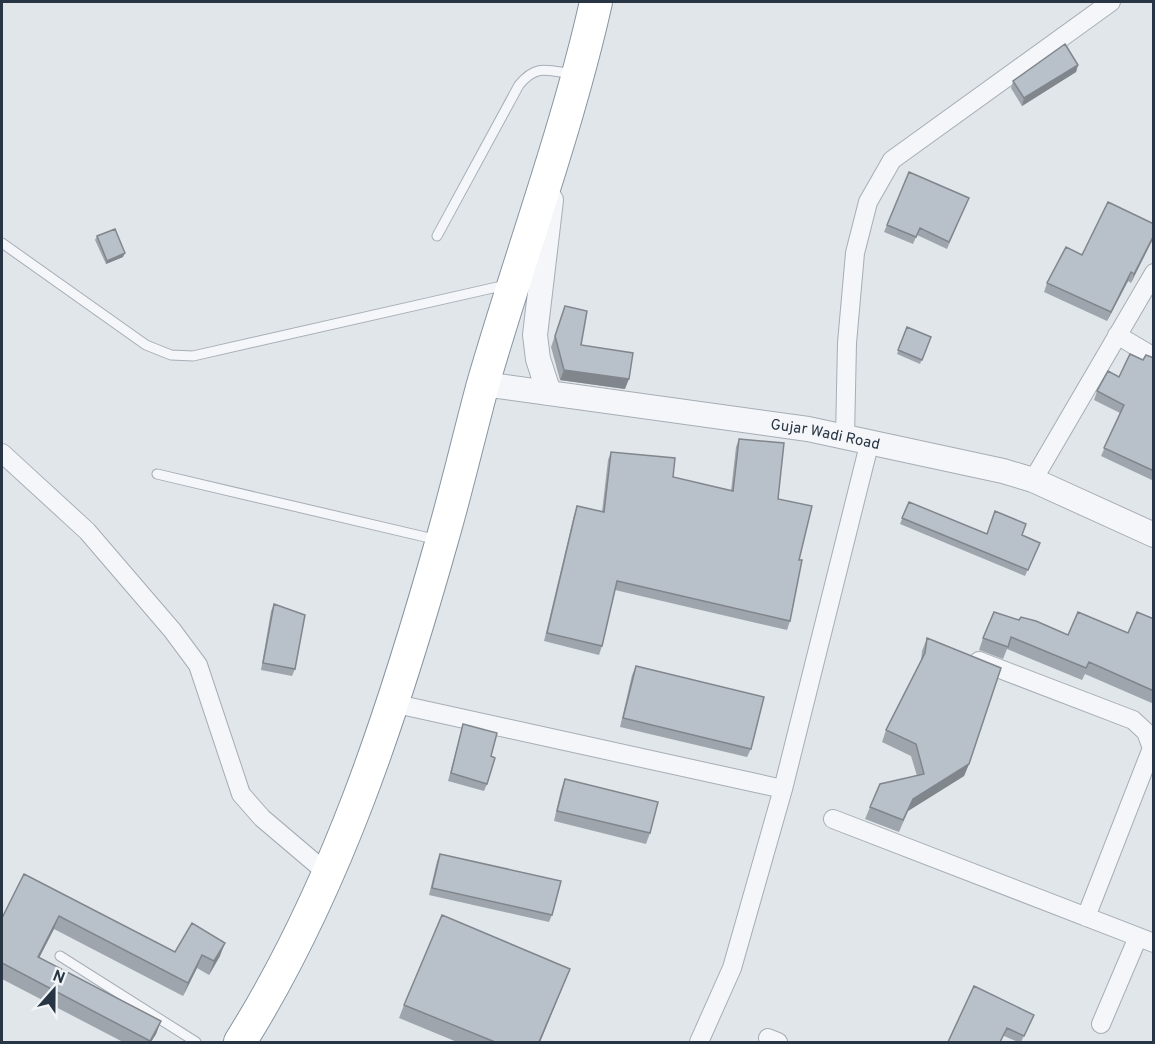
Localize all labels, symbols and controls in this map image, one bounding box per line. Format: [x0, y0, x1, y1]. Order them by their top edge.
street label: Gujar Wadi Road [769, 416, 882, 455]
north arrow [24, 960, 84, 1020]
text: N [50, 966, 68, 989]

